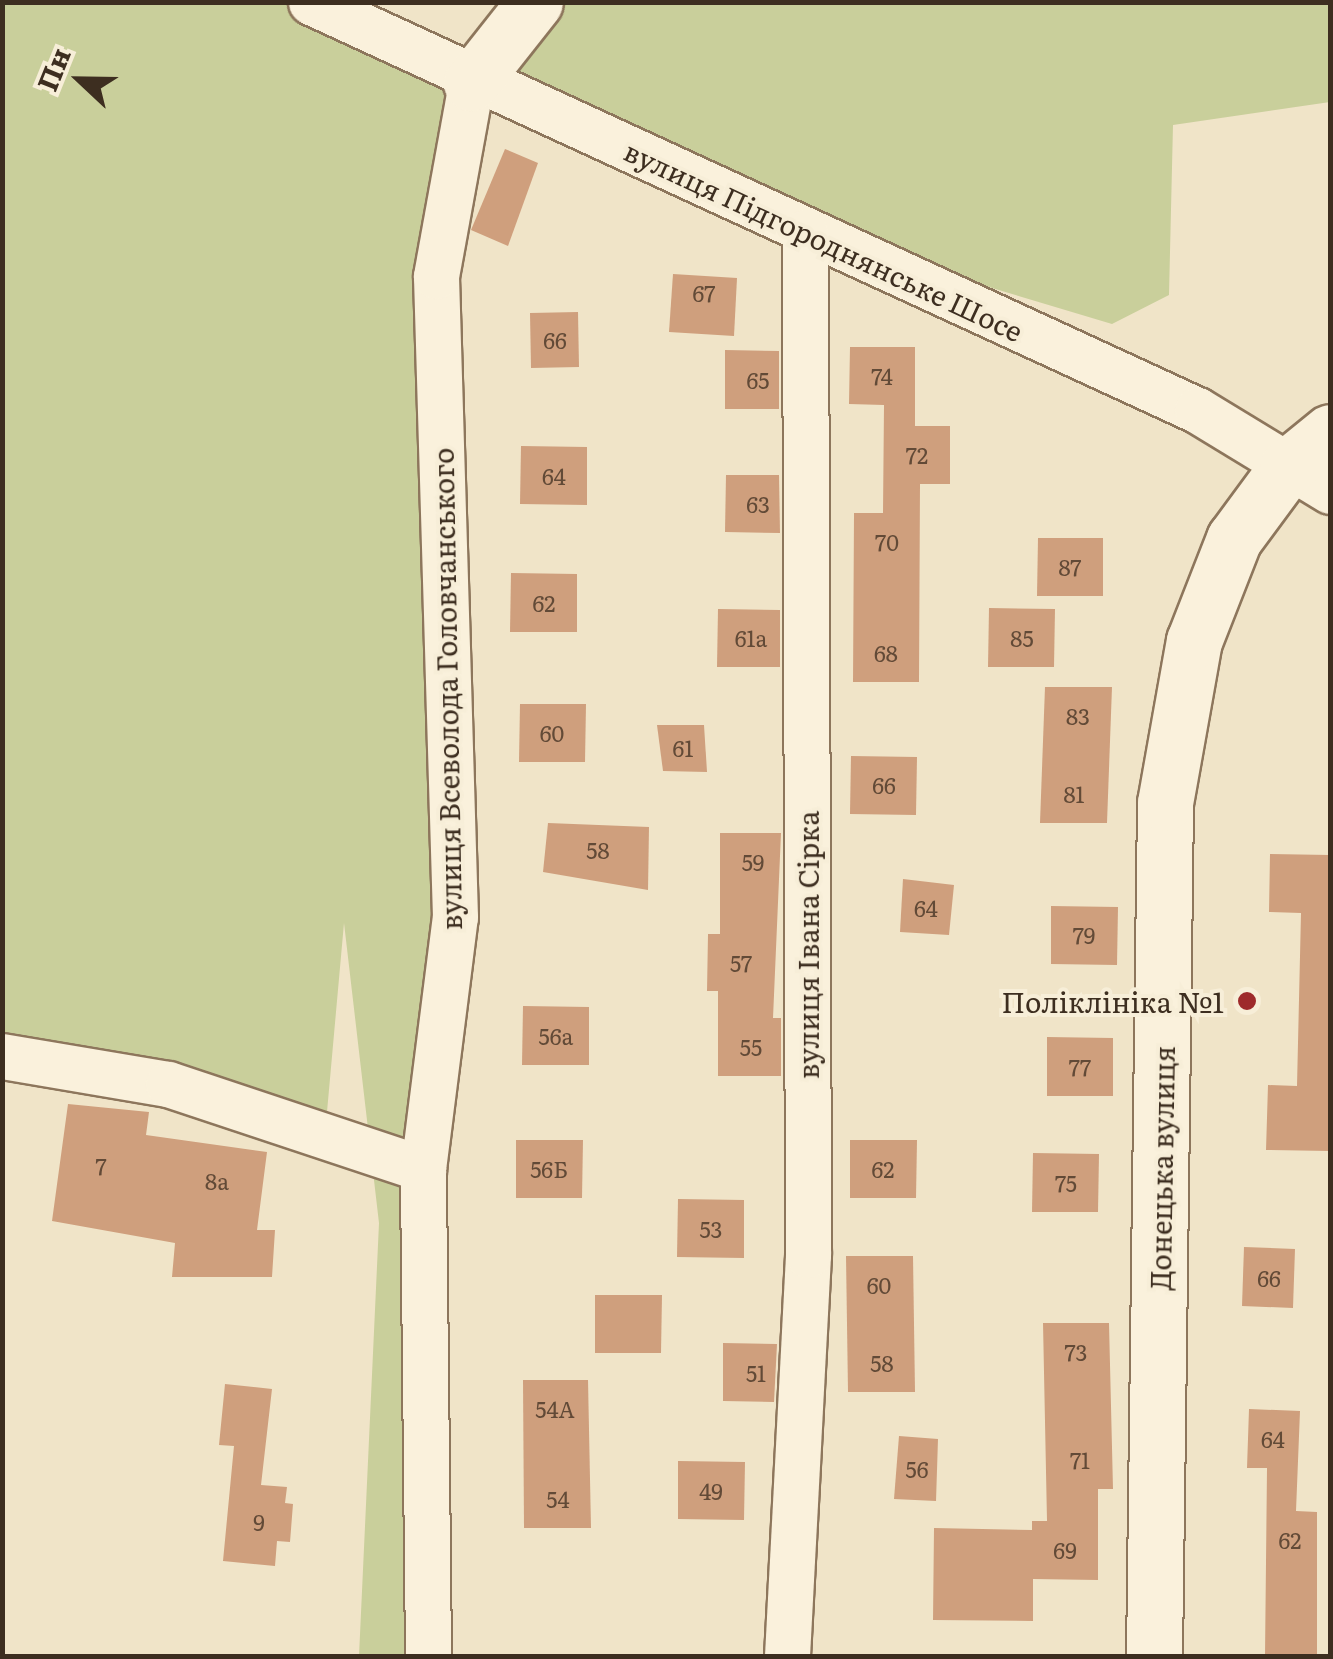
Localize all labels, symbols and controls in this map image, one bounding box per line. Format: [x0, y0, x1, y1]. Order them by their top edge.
north arrow [30, 30, 130, 130]
text: Пн [25, 41, 80, 97]
street label: вулиця Підгороднянське Шосе [619, 133, 1029, 347]
house number: 67 [693, 280, 715, 306]
house number: 66 [543, 327, 567, 353]
house number: 74 [871, 363, 893, 389]
house number: 65 [747, 367, 769, 393]
house number: 72 [906, 442, 928, 468]
street label: вулиця Всеволода Головчанського [425, 447, 467, 931]
house number: 64 [542, 463, 566, 489]
house number: 63 [746, 491, 770, 517]
house number: 70 [875, 529, 899, 555]
house number: 87 [1058, 554, 1082, 580]
house number: 62 [533, 590, 555, 616]
house number: 61а [735, 625, 767, 651]
house number: 85 [1010, 625, 1034, 651]
house number: 68 [874, 640, 898, 666]
house number: 83 [1066, 703, 1090, 729]
house number: 60 [540, 720, 564, 746]
house number: 61 [673, 735, 693, 761]
house number: 66 [872, 772, 896, 798]
house number: 81 [1063, 781, 1085, 807]
street label: вулиця Івана Сірка [790, 811, 824, 1079]
house number: 58 [586, 837, 610, 863]
house number: 59 [742, 849, 764, 875]
house number: 64 [914, 895, 938, 921]
house number: 79 [1073, 922, 1095, 948]
house number: 57 [730, 950, 752, 976]
place label: Поліклініка №1 [1002, 984, 1224, 1018]
marker: Поліклініка №1 [1234, 988, 1260, 1014]
house number: 56а [539, 1023, 573, 1049]
house number: 55 [740, 1034, 762, 1060]
street label: Донецька вулиця [1142, 1045, 1180, 1291]
house number: 77 [1069, 1054, 1091, 1080]
house number: 7 [95, 1153, 107, 1179]
house number: 56Б [530, 1156, 568, 1182]
house number: 62 [872, 1156, 894, 1182]
house number: 8а [205, 1168, 229, 1194]
house number: 75 [1055, 1170, 1077, 1196]
house number: 53 [699, 1216, 723, 1242]
house number: 66 [1257, 1265, 1281, 1291]
house number: 60 [867, 1272, 891, 1298]
house number: 73 [1065, 1339, 1087, 1365]
house number: 58 [870, 1350, 894, 1376]
house number: 51 [746, 1360, 766, 1386]
house number: 54А [535, 1396, 575, 1422]
house number: 64 [1261, 1426, 1285, 1452]
house number: 71 [1070, 1447, 1090, 1473]
house number: 56 [906, 1456, 928, 1482]
house number: 49 [699, 1478, 723, 1504]
house number: 54 [546, 1486, 570, 1512]
house number: 9 [253, 1509, 265, 1535]
house number: 62 [1279, 1527, 1301, 1553]
house number: 69 [1053, 1537, 1077, 1563]

